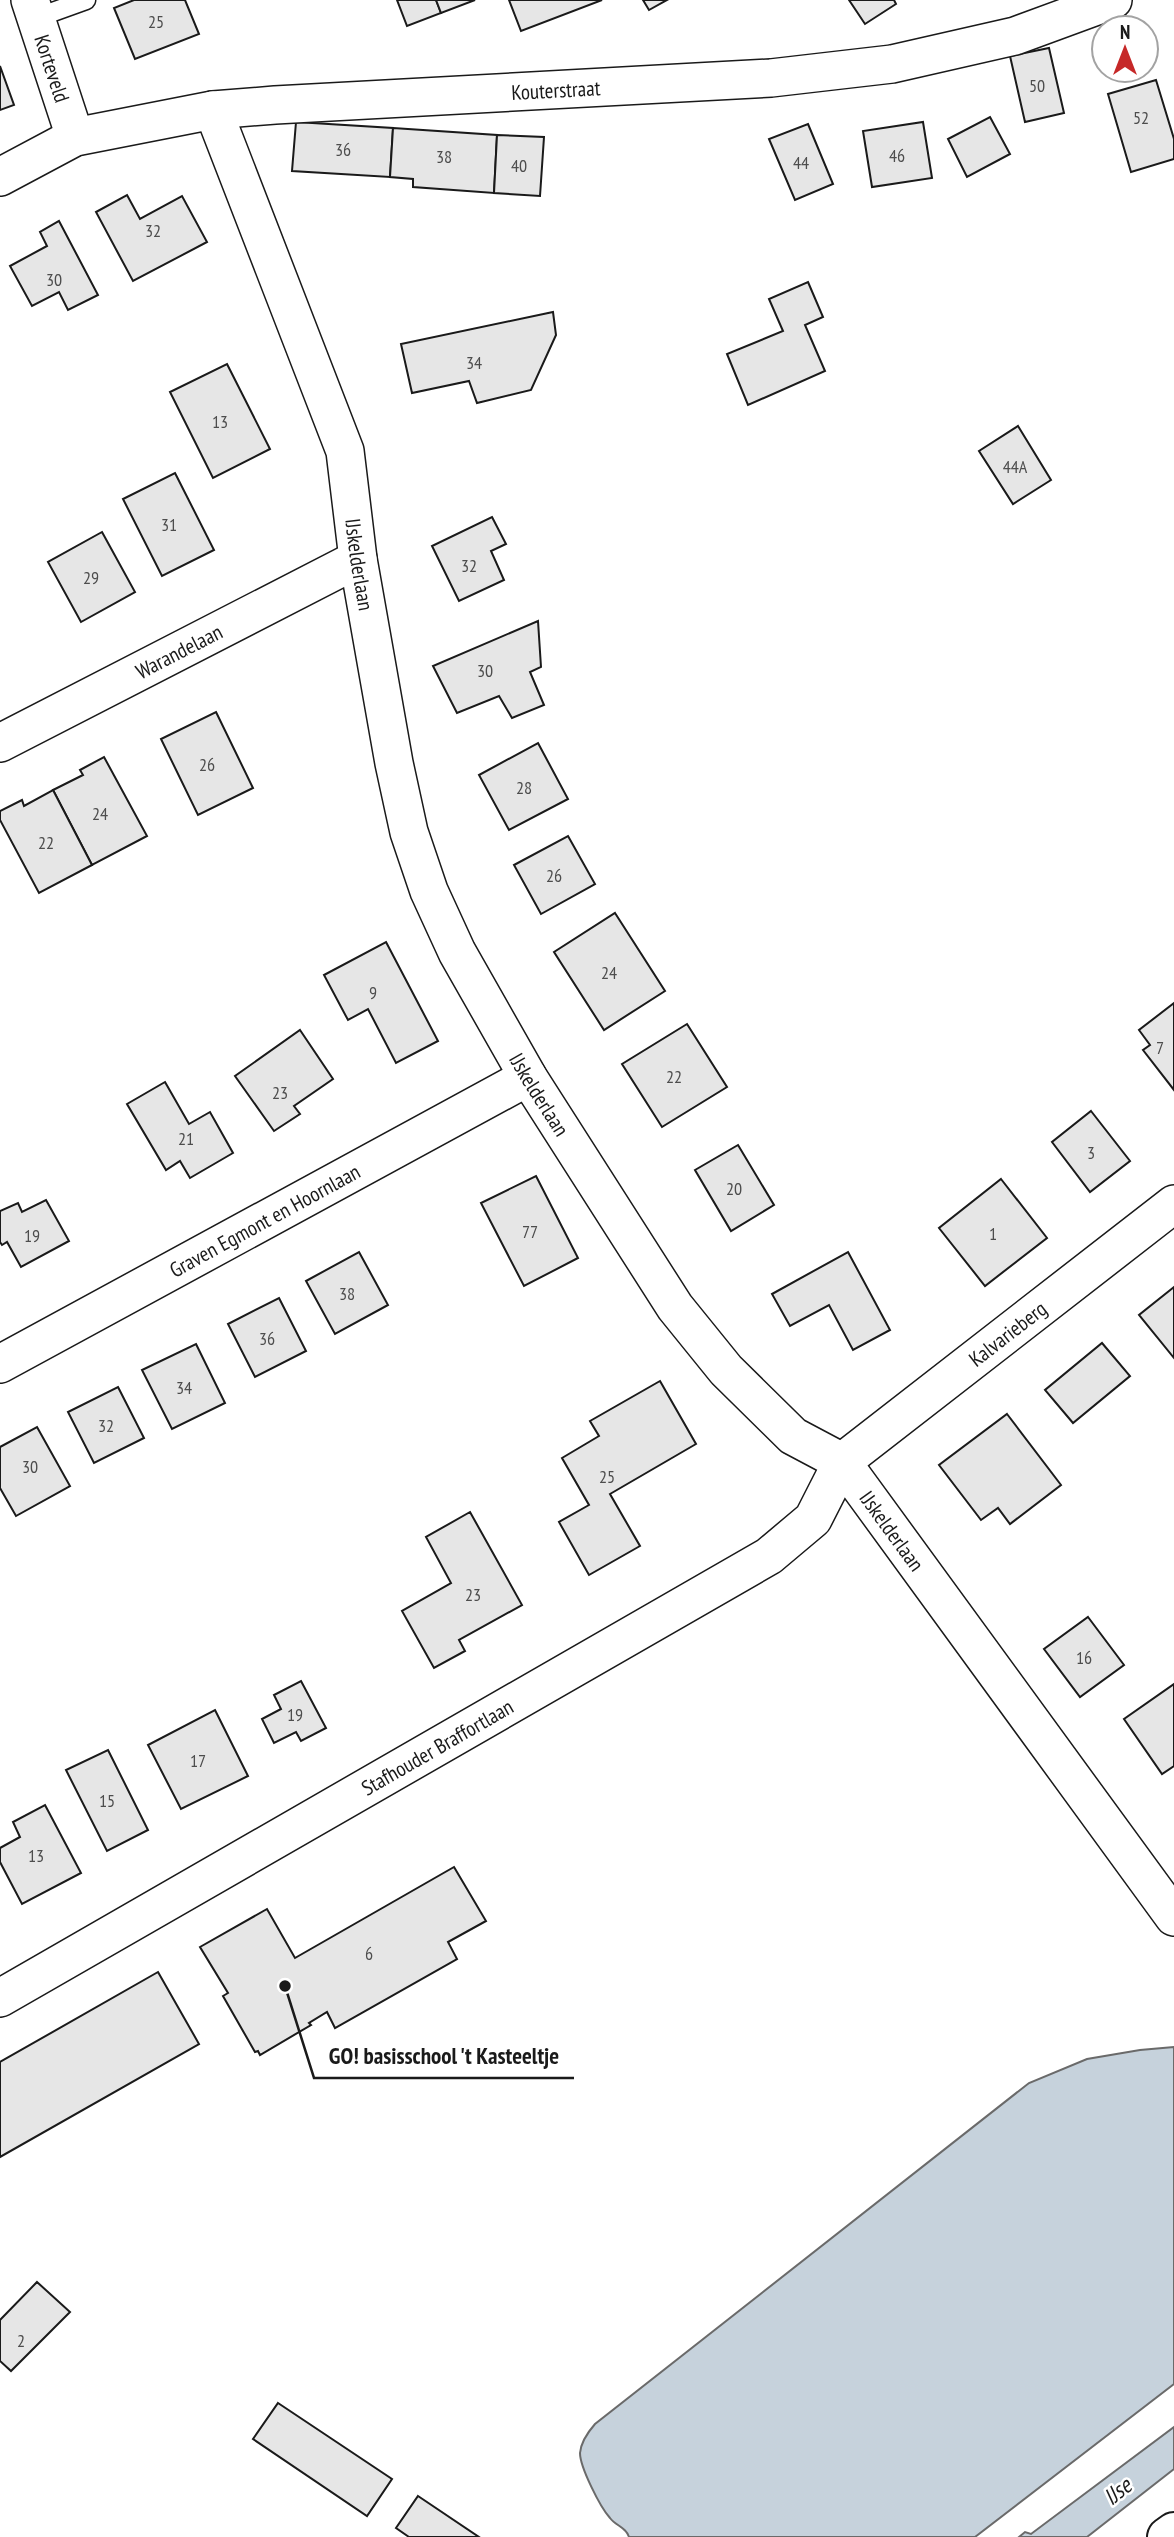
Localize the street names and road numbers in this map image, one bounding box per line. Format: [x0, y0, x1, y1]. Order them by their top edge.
street label: Korteveld [29, 31, 76, 106]
street label: Kouterstraat [511, 74, 601, 106]
street label: IJskelderlaan [340, 517, 380, 613]
street label: Warandelaan [131, 618, 227, 685]
street label: IJskelderlaan [503, 1048, 576, 1141]
street label: Graven Egmont en Hoornlaan [164, 1158, 365, 1283]
street label: Kalvarieberg [963, 1295, 1052, 1372]
street label: IJskelderlaan [854, 1485, 931, 1576]
street label: Stafhouder Braffortlaan [356, 1693, 518, 1801]

